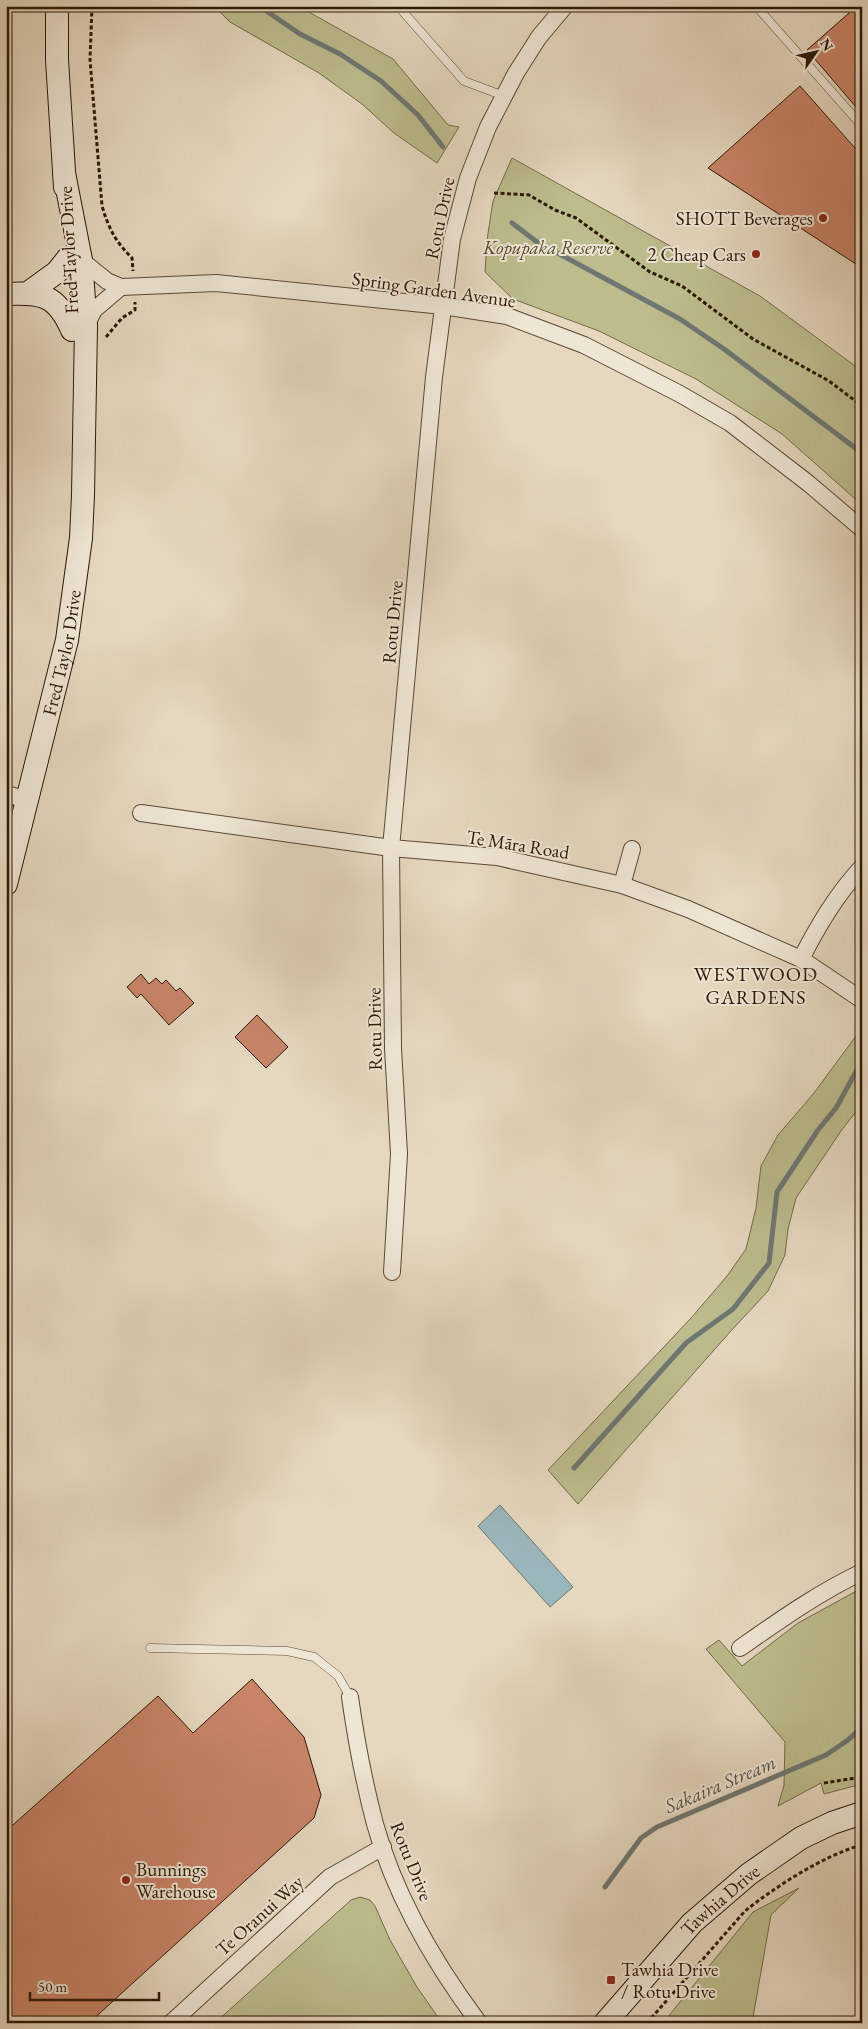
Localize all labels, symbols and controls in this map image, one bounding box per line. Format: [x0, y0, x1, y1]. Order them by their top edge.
north arrow [790, 28, 840, 78]
text: N [816, 35, 838, 55]
street label: Rotu Drive [419, 175, 460, 261]
street label: Fred Taylor Drive [53, 185, 84, 314]
place label: SHOTT Beverages [676, 206, 813, 231]
marker: SHOTT Beverages [817, 212, 829, 224]
park label: Kopupaka Reserve [482, 235, 614, 260]
place label: 2 Cheap Cars [648, 242, 746, 267]
marker: 2 Cheap Cars [750, 248, 762, 260]
street label: Spring Garden Avenue [351, 266, 517, 313]
street label: Rotu Drive [376, 579, 409, 665]
street label: Fred Taylor Drive [37, 588, 87, 718]
street label: Te Māra Road [465, 824, 571, 865]
district label: WESTWOOD GARDENS [694, 961, 818, 1010]
street label: Rotu Drive [361, 987, 388, 1071]
water label: Sakaira Stream [660, 1749, 780, 1819]
street label: Rotu Drive [384, 1818, 439, 1905]
place label: Bunnings Warehouse [136, 1857, 216, 1904]
street label: Tawhia Drive [675, 1858, 765, 1941]
street label: Te Oranui Way [210, 1869, 309, 1961]
marker: Bunnings Warehouse [120, 1874, 132, 1886]
place label: Tawhia Drive / Rotu Drive [621, 1957, 718, 2004]
scale bar [30, 1969, 159, 2001]
marker: Tawhia Drive / Rotu Drive [605, 1974, 617, 1986]
text: 50 m [38, 1977, 67, 1996]

